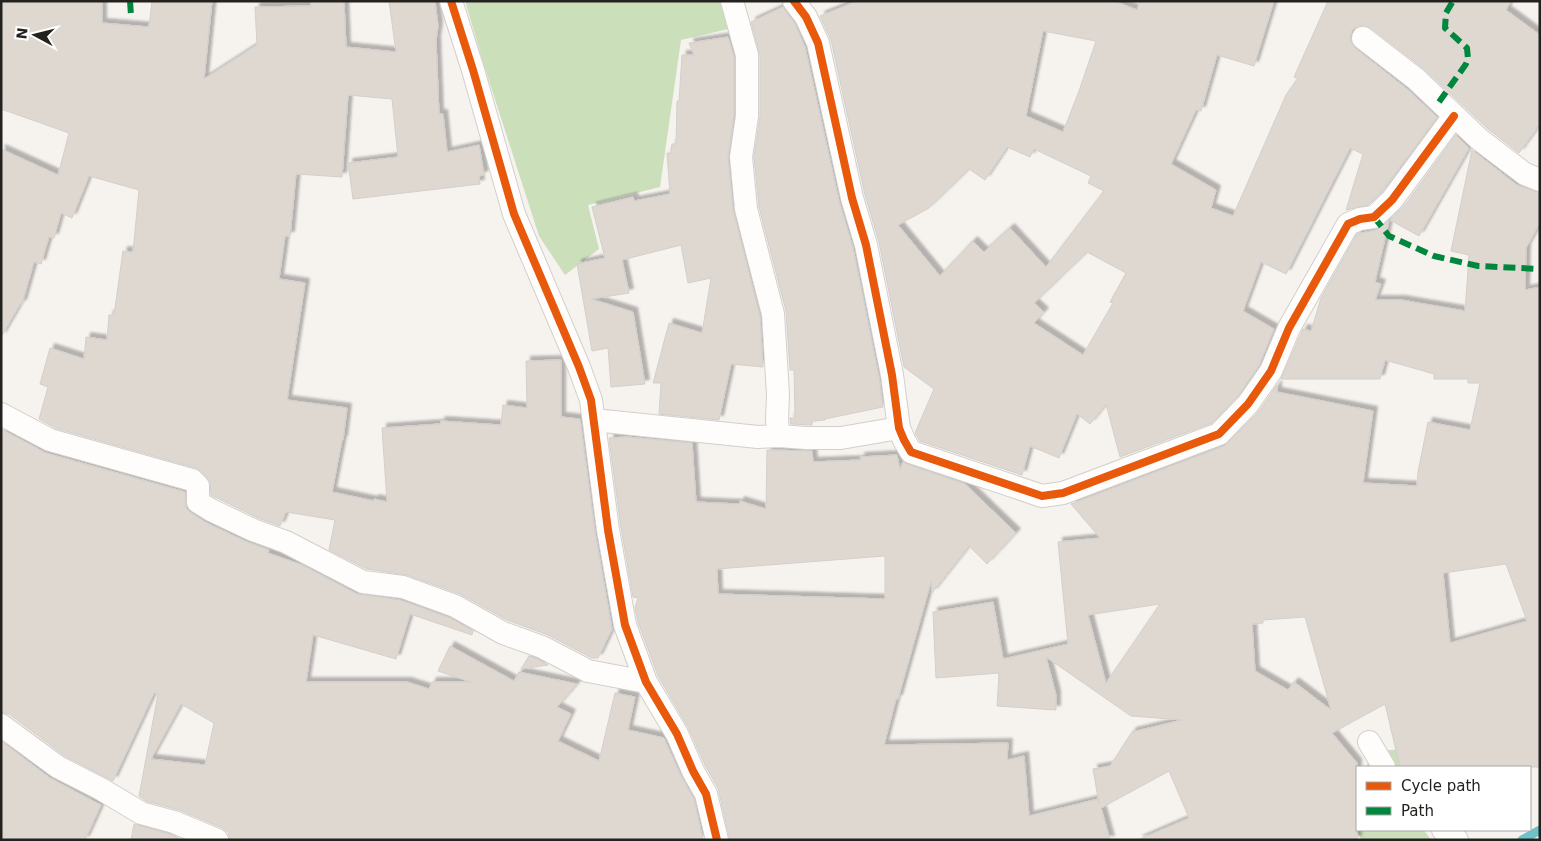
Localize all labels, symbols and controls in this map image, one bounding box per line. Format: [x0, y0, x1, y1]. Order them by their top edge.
north arrow [10, 10, 60, 60]
text: N [13, 27, 31, 40]
legend [1356, 766, 1531, 831]
text: Cycle path [1401, 777, 1481, 795]
text: Path [1401, 802, 1434, 820]

